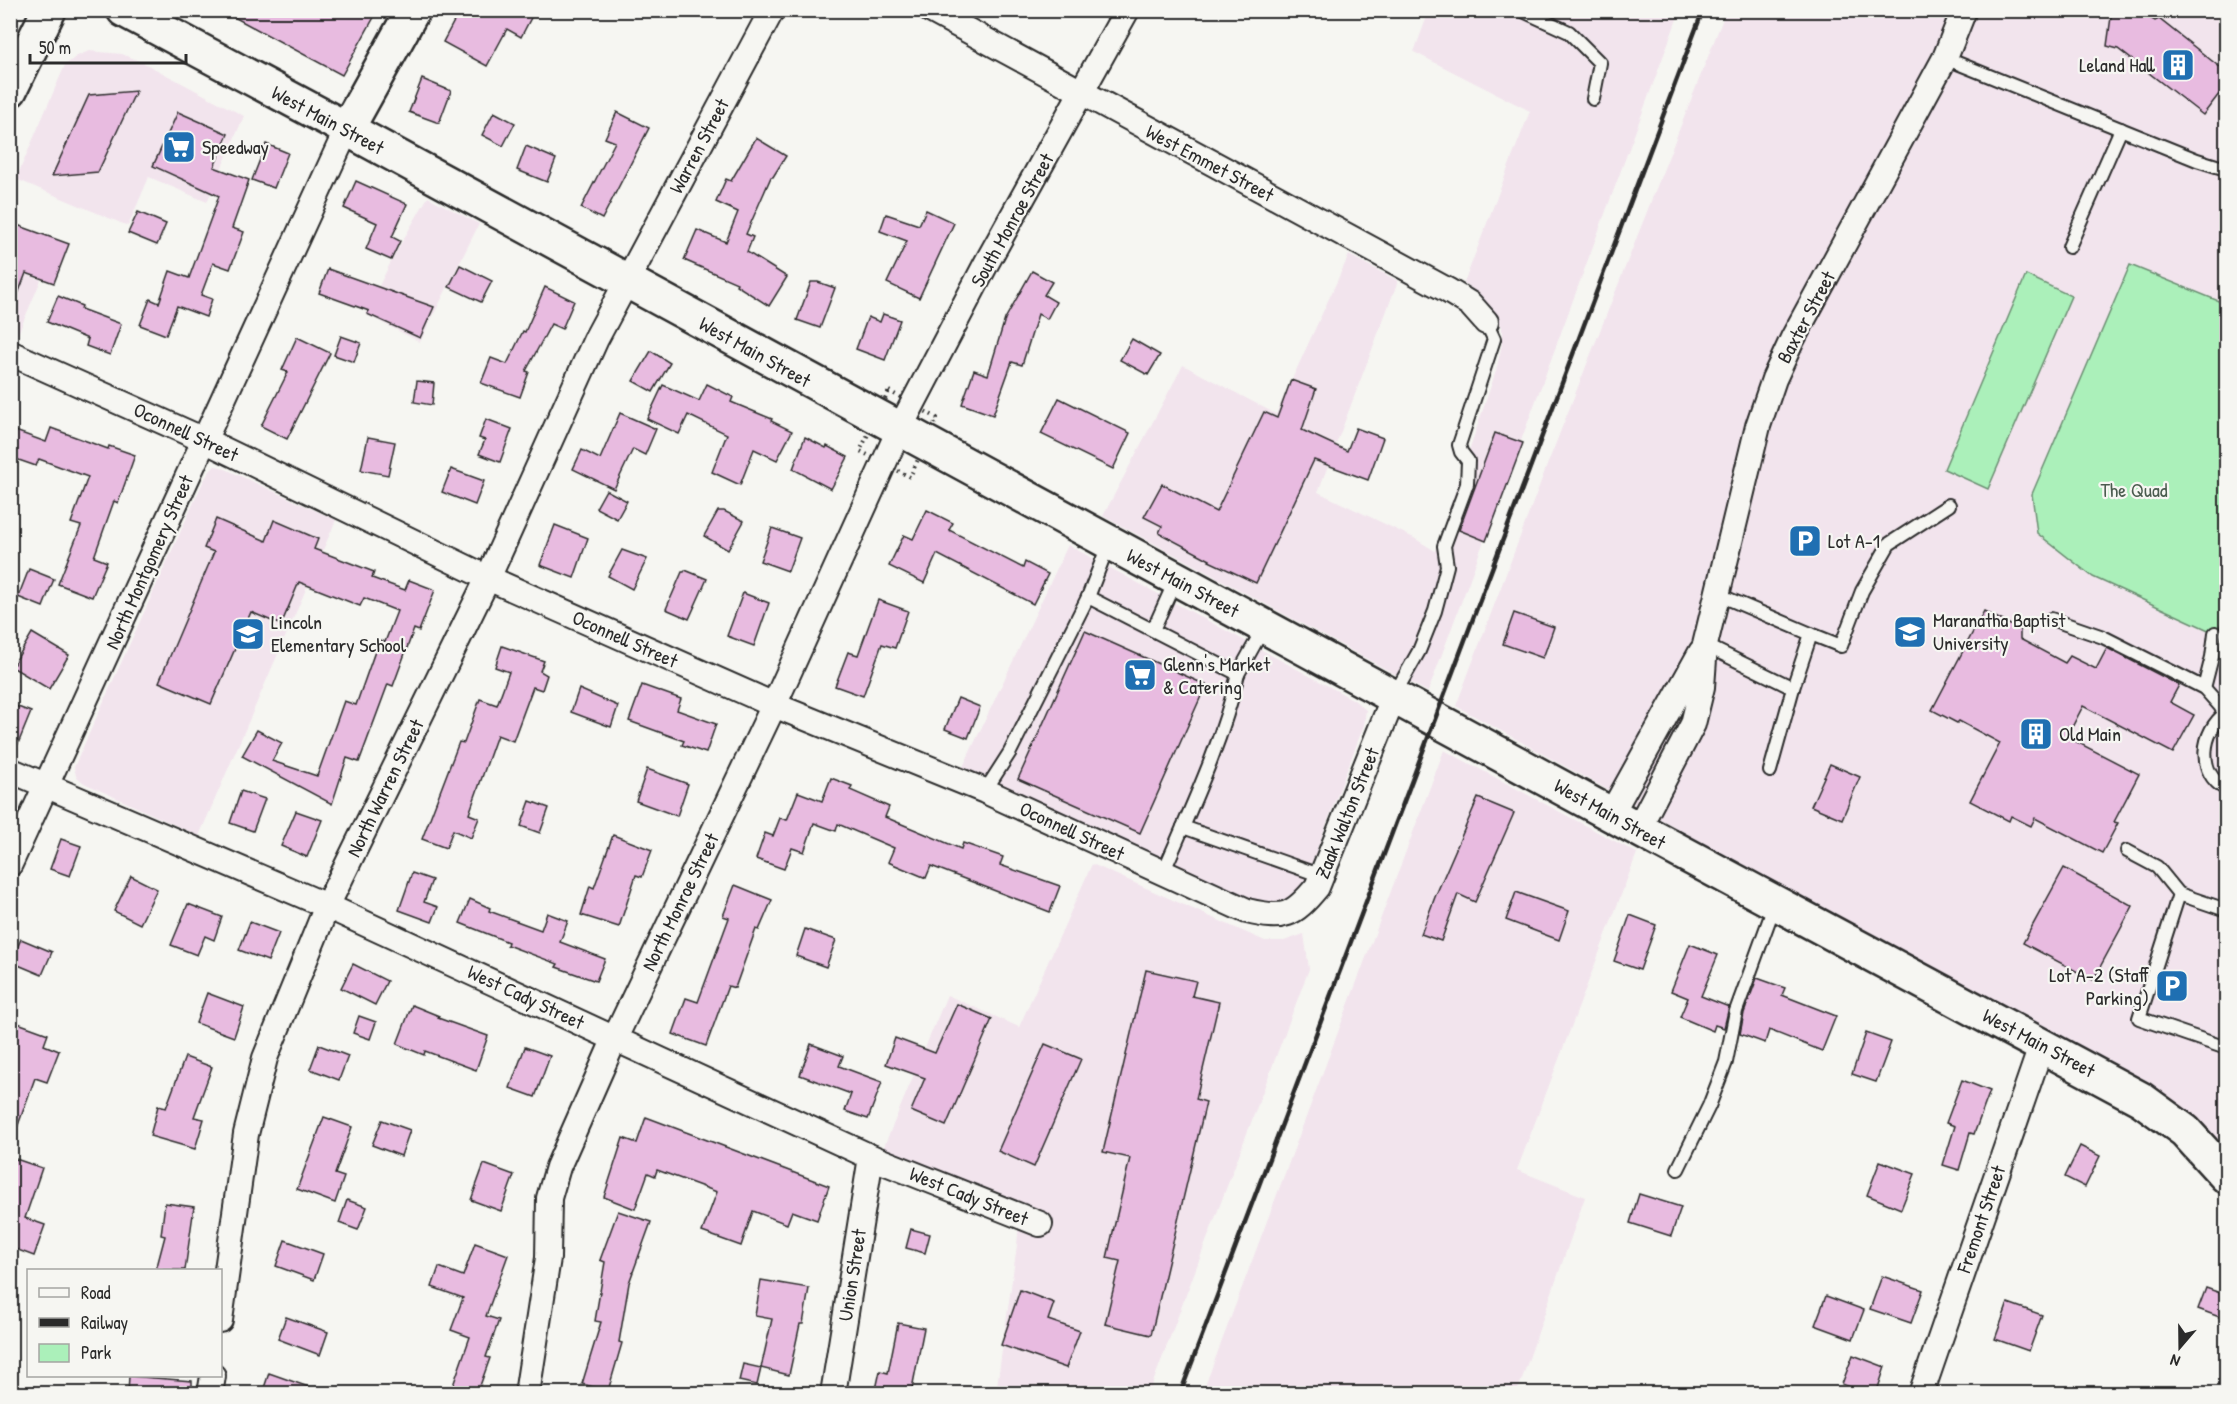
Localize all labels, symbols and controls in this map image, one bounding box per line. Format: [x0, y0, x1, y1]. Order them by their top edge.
scale bar [30, 27, 186, 65]
text: 50 m [39, 35, 71, 60]
building icon: Leland Hall [2160, 47, 2196, 83]
place label: Leland Hall [2079, 51, 2155, 78]
street label: West Main Street [267, 79, 390, 161]
street label: Warren Street [662, 93, 735, 198]
street label: West Emmet Street [1141, 117, 1280, 208]
supermarket icon: Speedway [161, 129, 197, 165]
place label: Speedway [202, 133, 269, 160]
street label: South Monroe Street [964, 147, 1060, 291]
street label: Baxter Street [1770, 265, 1842, 368]
street label: West Main Street [695, 310, 817, 394]
street label: Oconnell Street [129, 395, 244, 468]
street label: North Montgomery Street [98, 469, 200, 653]
park label: The Quad [2100, 476, 2168, 503]
parking icon: Lot A-1 [1787, 523, 1823, 559]
place label: Lot A-1 [1828, 527, 1880, 554]
street label: West Main Street [1122, 542, 1245, 624]
street label: Oconnell Street [568, 603, 683, 674]
place label: Maranatha Baptist University [1933, 606, 2066, 656]
place label: Lincoln Elementary School [271, 608, 407, 658]
school or university icon: Maranatha Baptist University [1892, 614, 1928, 650]
school or university icon: Lincoln Elementary School [230, 616, 266, 652]
place label: Glenn's Market & Catering [1163, 650, 1271, 700]
supermarket icon: Glenn's Market & Catering [1122, 657, 1158, 693]
street label: North Warren Street [340, 713, 430, 861]
building icon: Old Main [2018, 716, 2054, 752]
place label: Old Main [2059, 720, 2121, 747]
street label: Zaak Walton Street [1308, 742, 1386, 882]
street label: West Main Street [1550, 772, 1672, 856]
street label: Oconnell Street [1015, 794, 1130, 867]
street label: North Monroe Street [635, 827, 725, 975]
street label: West Cady Street [464, 958, 590, 1036]
place label: Lot A-2 (Staff Parking) [2049, 961, 2149, 1011]
parking icon: Lot A-2 (Staff Parking) [2154, 968, 2190, 1004]
street label: West Main Street [1978, 1002, 2101, 1084]
street label: West Cady Street [906, 1159, 1034, 1232]
street label: Fremont Street [1949, 1160, 2012, 1277]
street label: Union Street [831, 1226, 872, 1323]
legend [27, 1269, 222, 1377]
text: Road [81, 1280, 111, 1305]
text: Railway [81, 1310, 128, 1335]
north arrow [2150, 1317, 2210, 1377]
text: Park [81, 1340, 112, 1365]
text: N [2167, 1349, 2183, 1373]

